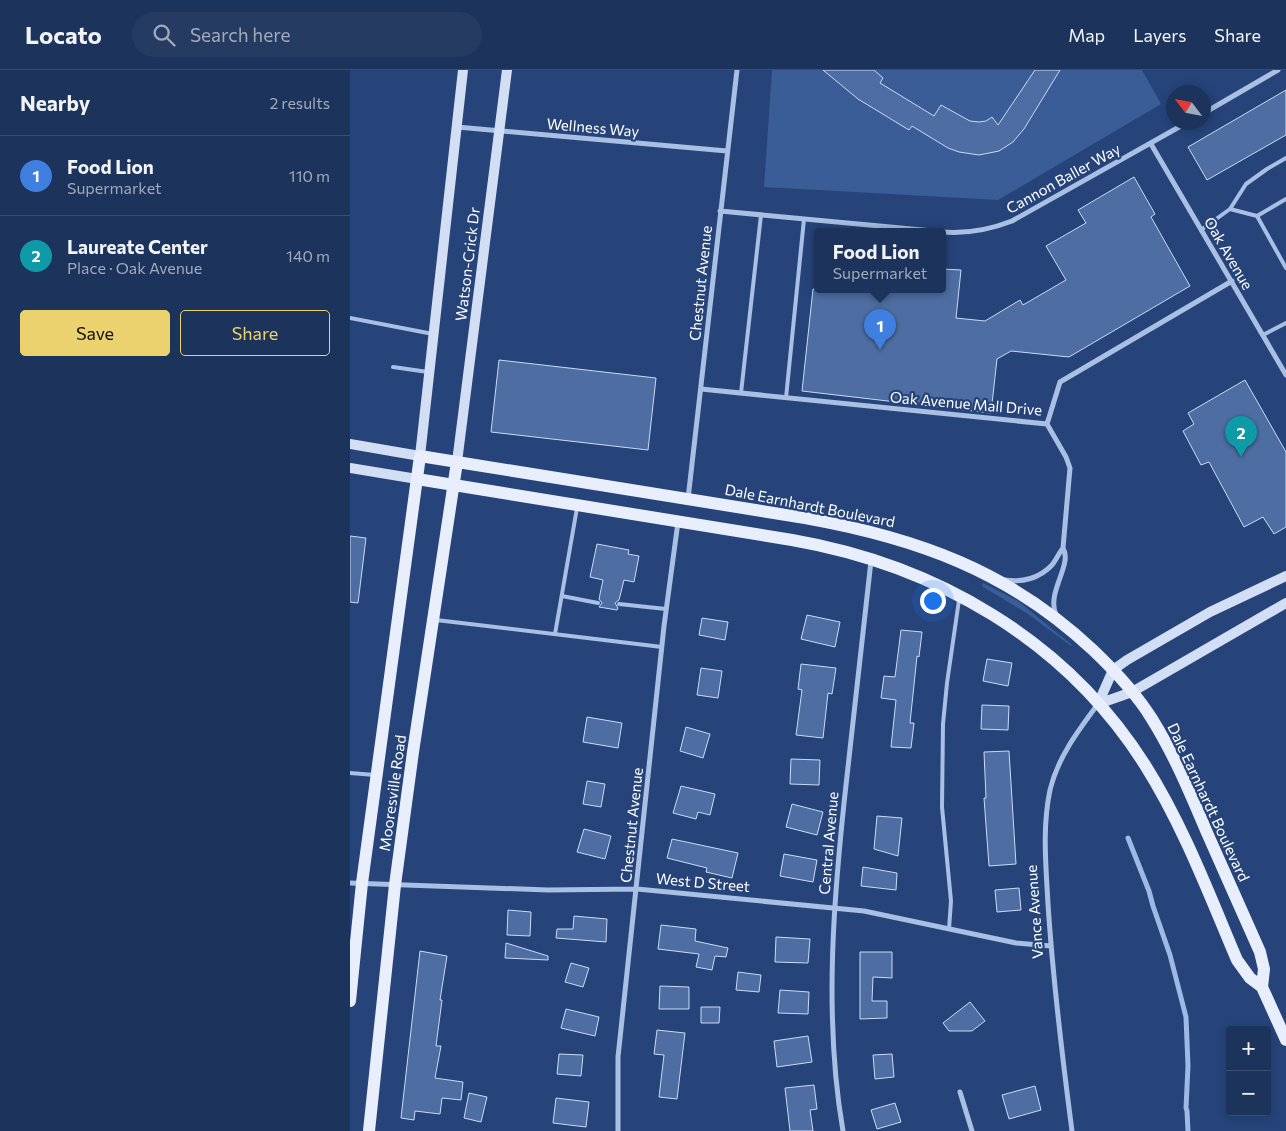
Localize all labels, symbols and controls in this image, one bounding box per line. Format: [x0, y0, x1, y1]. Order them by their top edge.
search box [132, 12, 482, 57]
text: Locato [25, 20, 102, 49]
icon: search [150, 21, 178, 49]
text: Search here [190, 23, 290, 46]
text: Map [1068, 24, 1105, 46]
text: Layers [1133, 24, 1186, 46]
text: Share [1214, 24, 1261, 46]
north arrow [1166, 85, 1211, 130]
text: Nearby [20, 90, 90, 115]
text: 2 results [269, 93, 330, 112]
street label: Wellness Way [546, 114, 640, 140]
street label: Cannon Baller Way [1003, 139, 1123, 217]
text: Food Lion [67, 155, 154, 178]
text: 1 [32, 166, 40, 185]
text: 110 m [289, 166, 330, 185]
text: Supermarket [67, 178, 162, 197]
street label: Watson-Crick Dr [451, 206, 483, 322]
street label: Oak Avenue [1201, 213, 1257, 293]
street label: Chestnut Avenue [685, 224, 715, 341]
popup [814, 228, 946, 293]
text: Laureate Center [67, 235, 208, 258]
text: Food Lion [833, 240, 920, 263]
text: 2 [31, 246, 41, 265]
text: 140 m [286, 246, 330, 265]
text: Place · Oak Avenue [67, 258, 202, 277]
text: Supermarket [833, 263, 927, 282]
pin: 1 [864, 309, 896, 350]
button: Save [20, 310, 170, 356]
button: Share [180, 310, 330, 356]
street label: Oak Avenue Mall Drive [889, 387, 1043, 419]
pin: 2 [1225, 416, 1257, 457]
street label: Dale Earnhardt Boulevard [723, 480, 897, 530]
your location [920, 588, 946, 614]
street label: Dale Earnhardt Boulevard [1164, 720, 1254, 884]
street label: Mooresville Road [375, 734, 409, 852]
street label: Chestnut Avenue [616, 766, 646, 883]
street label: Central Avenue [815, 791, 841, 895]
street label: Vance Avenue [1022, 864, 1046, 960]
street label: West D Street [655, 869, 751, 895]
map controls [1226, 1026, 1271, 1116]
button: + [1226, 1026, 1271, 1071]
button: − [1226, 1071, 1271, 1116]

